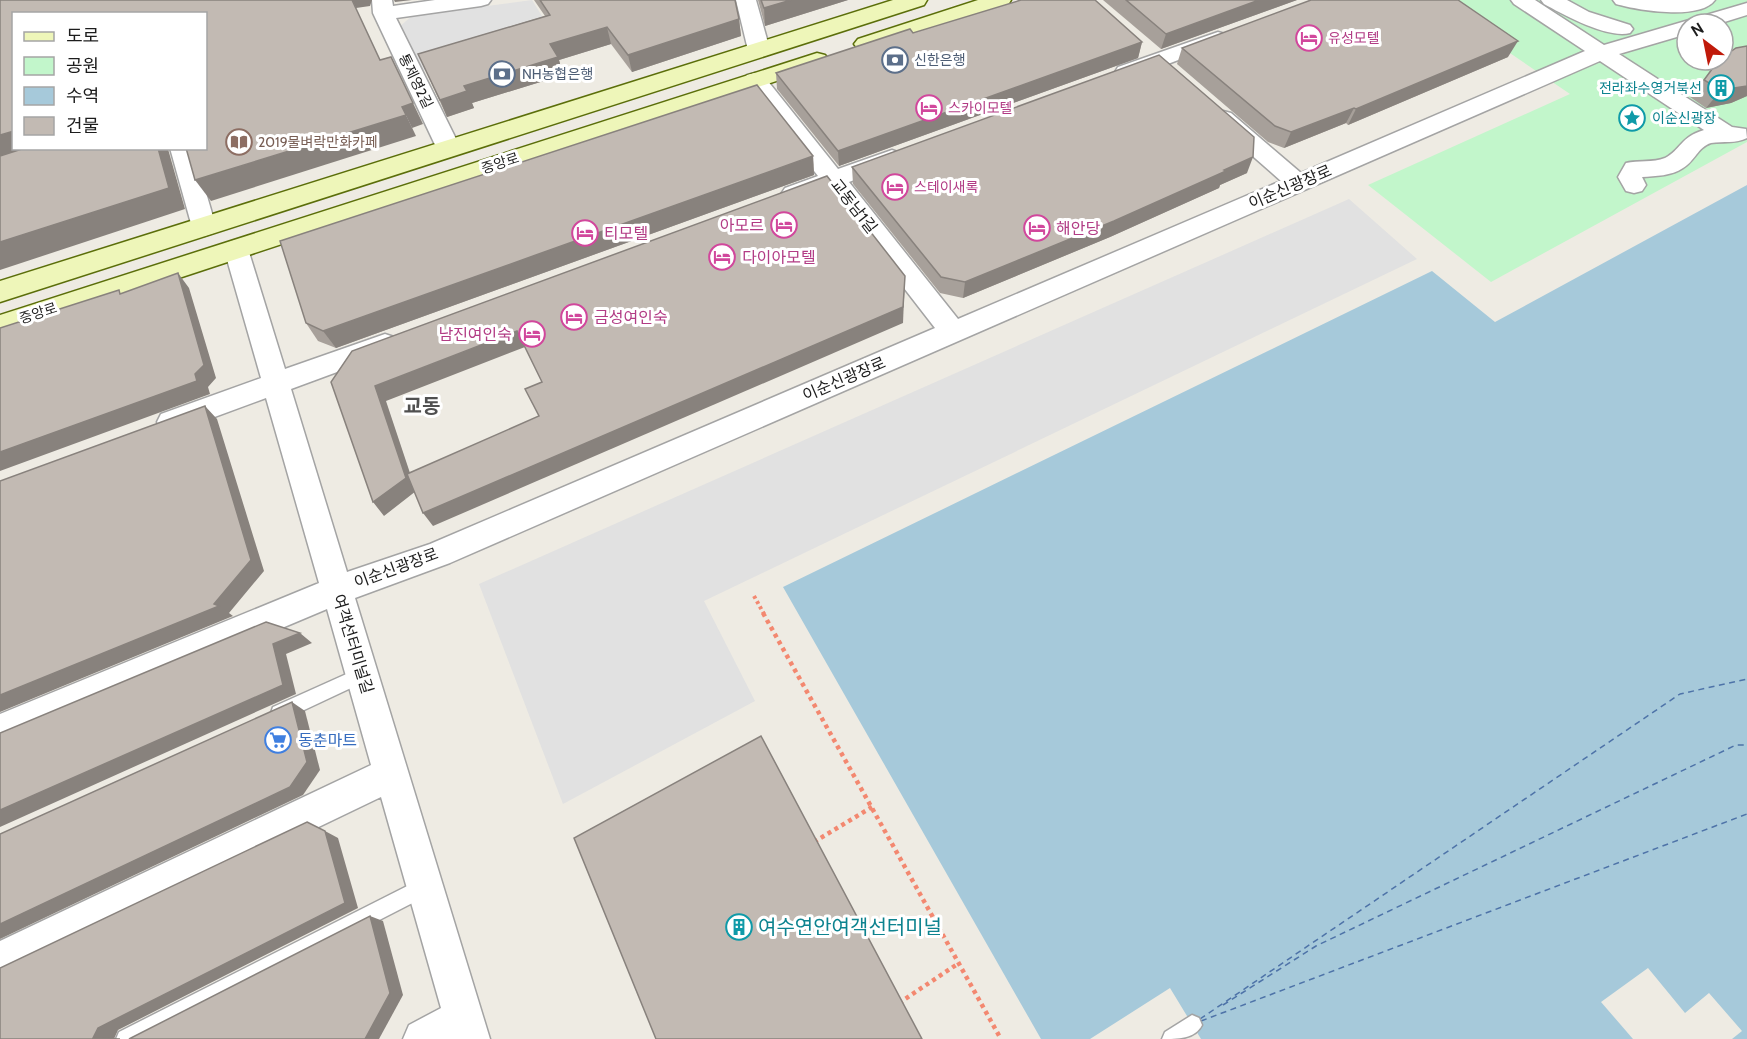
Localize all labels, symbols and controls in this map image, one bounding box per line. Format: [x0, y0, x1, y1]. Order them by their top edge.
legend [12, 12, 207, 150]
north arrow [1675, 12, 1735, 72]
text: N [1687, 19, 1707, 41]
hotel icon: 유성모텔 [1294, 23, 1324, 53]
text: 도로 [66, 25, 99, 47]
place label: 유성모텔 [1328, 29, 1380, 47]
bank icon: 신한은행 [880, 45, 910, 75]
street label: 통제영2길 [395, 51, 437, 111]
place label: 신한은행 [914, 51, 966, 69]
text: 공원 [66, 55, 99, 77]
bank icon: NH농협은행 [487, 59, 517, 89]
place label: NH농협은행 [522, 65, 593, 83]
building icon: 전라좌수영거북선 [1706, 73, 1736, 103]
place label: 전라좌수영거북선 [1599, 79, 1702, 97]
text: 수역 [66, 85, 99, 107]
hotel icon: 스카이모텔 [914, 93, 944, 123]
place label: 스카이모텔 [948, 99, 1012, 117]
place icon: 이순신광장 [1617, 103, 1647, 133]
place label: 이순신광장 [1652, 109, 1717, 127]
text: 건물 [66, 115, 99, 137]
library icon: 2019물벼락만화카페 [224, 127, 254, 157]
place label: 2019물벼락만화카페 [258, 133, 378, 151]
street label: 중앙로 [479, 148, 521, 178]
street label: 이순신광장로 [1246, 161, 1335, 213]
hotel icon: 스테이새록 [880, 172, 910, 202]
street label: 교동남1길 [827, 175, 881, 237]
place label: 스테이새록 [914, 178, 979, 196]
hotel icon: 아모르 [769, 210, 799, 240]
hotel icon: 해안당 [1022, 213, 1052, 243]
place label: 아모르 [720, 216, 764, 235]
hotel icon: 티모텔 [570, 218, 600, 248]
place label: 해안당 [1056, 219, 1100, 238]
place label: 티모텔 [604, 224, 648, 243]
hotel icon: 다이아모텔 [707, 242, 737, 272]
place label: 다이아모텔 [742, 248, 816, 267]
street label: 중앙로 [17, 298, 59, 328]
hotel icon: 금성여인숙 [559, 302, 589, 332]
place label: 금성여인숙 [594, 308, 668, 327]
hotel icon: 남진여인숙 [517, 319, 547, 349]
place label: 남진여인숙 [438, 325, 512, 344]
street label: 이순신광장로 [800, 353, 889, 405]
district label: 교동 [404, 394, 440, 418]
street label: 이순신광장로 [351, 544, 441, 592]
street label: 여객선터미널길 [329, 592, 377, 696]
supermarket icon: 동춘마트 [263, 725, 293, 755]
place label: 동춘마트 [298, 731, 357, 750]
building icon: 여수연안여객선터미널 [724, 912, 754, 942]
place label: 여수연안여객선터미널 [758, 915, 942, 939]

